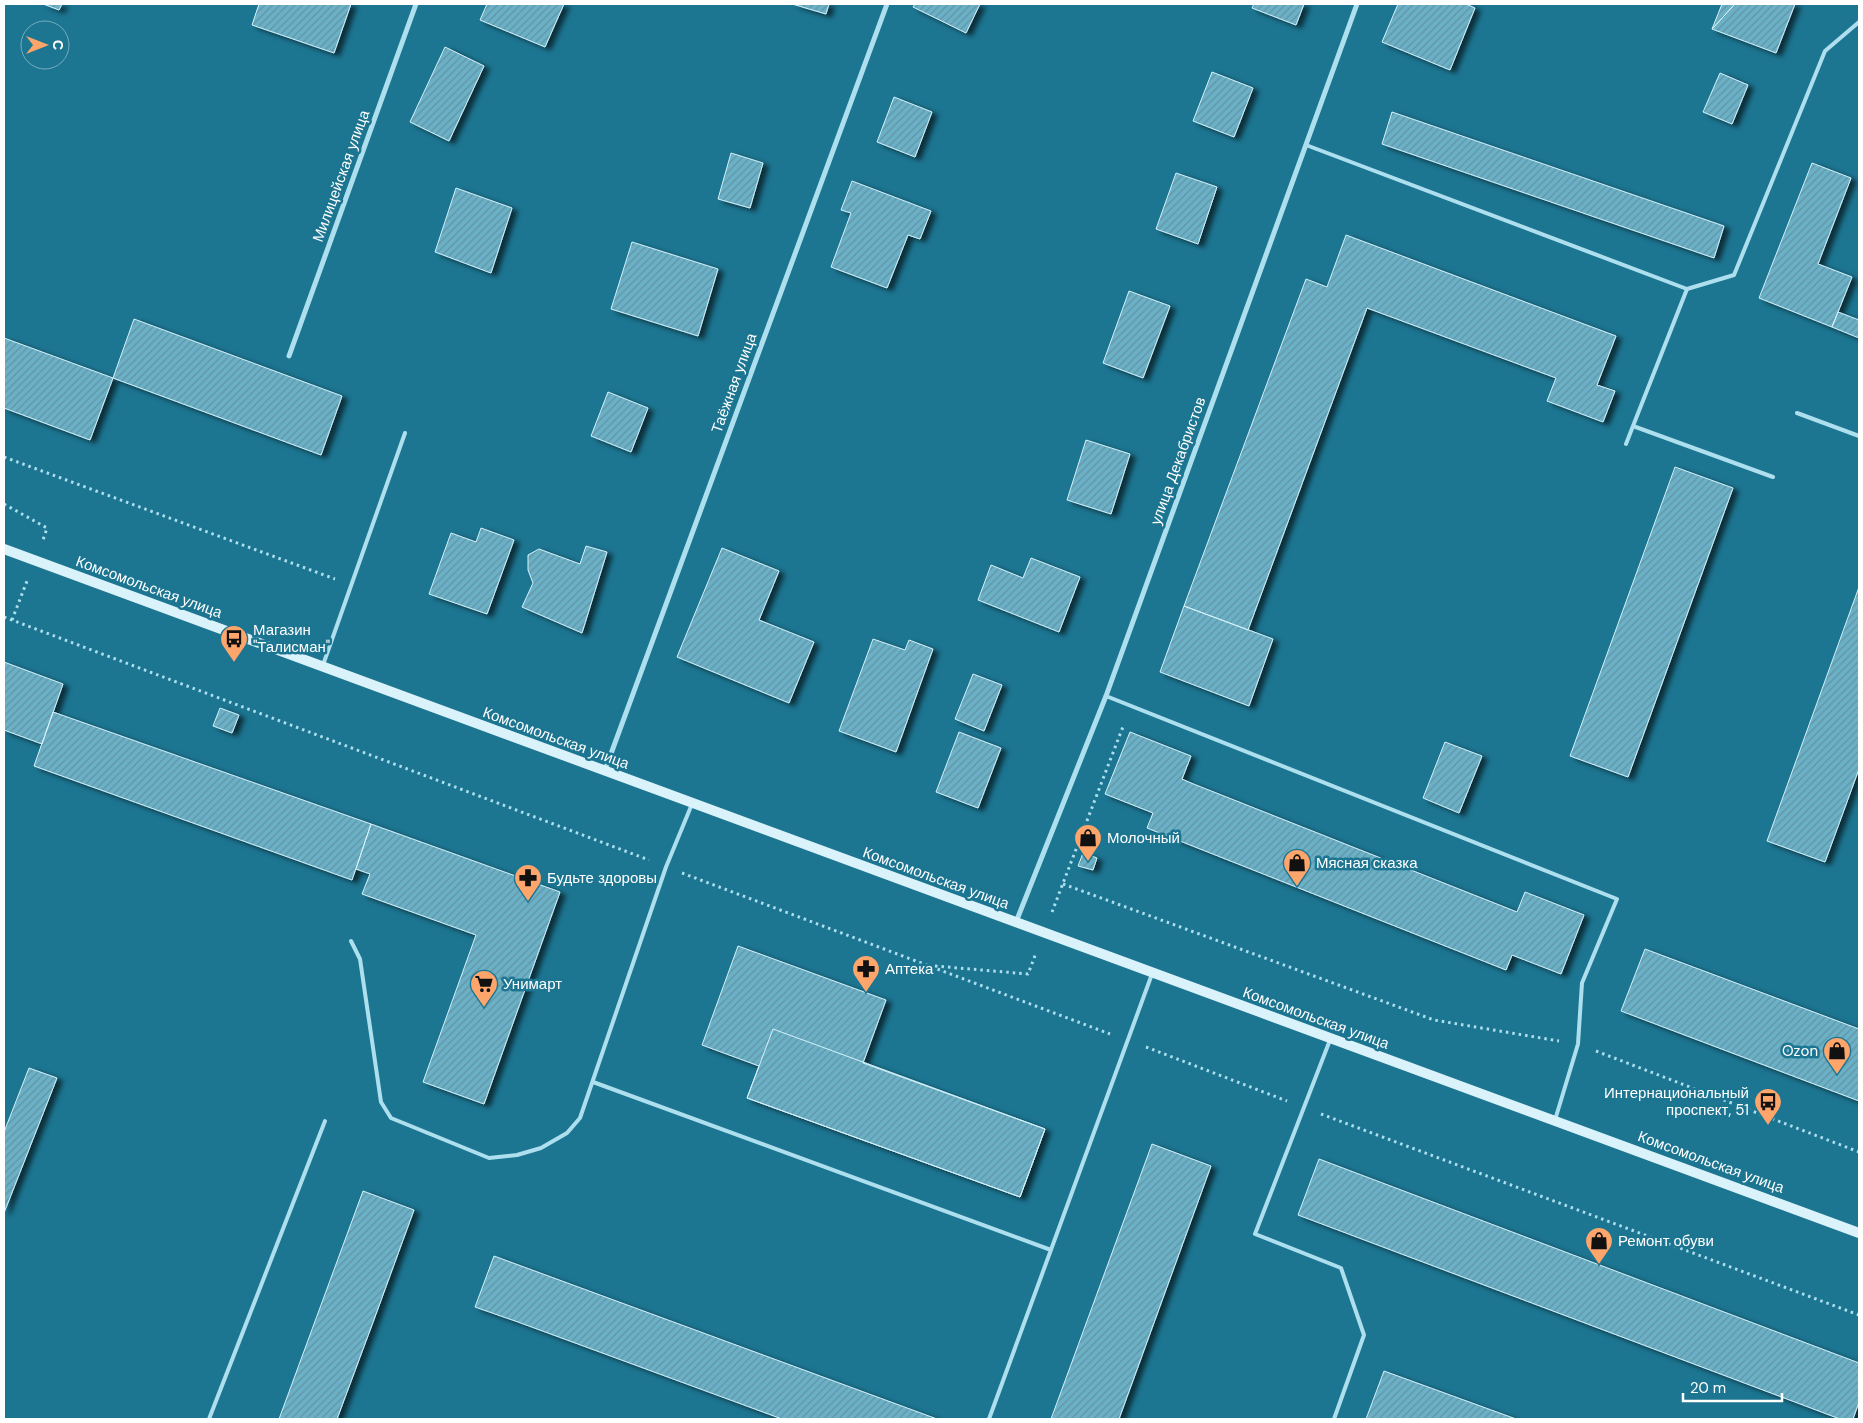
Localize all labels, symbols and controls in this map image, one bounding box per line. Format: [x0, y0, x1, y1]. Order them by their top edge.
north arrow [20, 20, 70, 70]
text: С [49, 40, 67, 50]
street label: Милицейская улица [308, 107, 374, 245]
street label: Таёжная улица [707, 330, 762, 436]
street label: улица Декабристов [1146, 394, 1210, 528]
street label: Комсомольская улица [73, 551, 226, 623]
place label: Магазин "Талисман" [253, 620, 330, 657]
bus stop icon: Магазин "Талисман" [219, 624, 249, 663]
street label: Комсомольская улица [480, 702, 633, 774]
shop icon: Молочный [1073, 823, 1103, 862]
place label: Молочный [1107, 828, 1180, 848]
street label: Комсомольская улица [860, 842, 1013, 914]
shop icon: Мясная сказка [1282, 848, 1312, 887]
place label: Мясная сказка [1316, 853, 1418, 873]
pharmacy icon: Будьте здоровы [513, 863, 543, 902]
place label: Будьте здоровы [547, 868, 657, 888]
pharmacy icon: Аптека [851, 954, 881, 993]
place label: Аптека [885, 959, 934, 979]
supermarket icon: Унимарт [469, 969, 499, 1008]
place label: Унимарт [503, 974, 562, 994]
street label: Комсомольская улица [1240, 982, 1393, 1054]
shop icon: Ozon [1822, 1036, 1852, 1075]
place label: Ozon [1782, 1041, 1818, 1061]
place label: Интернациональный проспект, 51 [1604, 1083, 1749, 1120]
bus stop icon: Интернациональный проспект, 51 [1753, 1087, 1783, 1126]
street label: Комсомольская улица [1635, 1126, 1788, 1198]
shop icon: Ремонт обуви [1584, 1226, 1614, 1265]
place label: Ремонт обуви [1618, 1231, 1714, 1251]
scale bar [1683, 1370, 1782, 1402]
text: 20 m [1690, 1378, 1726, 1398]

